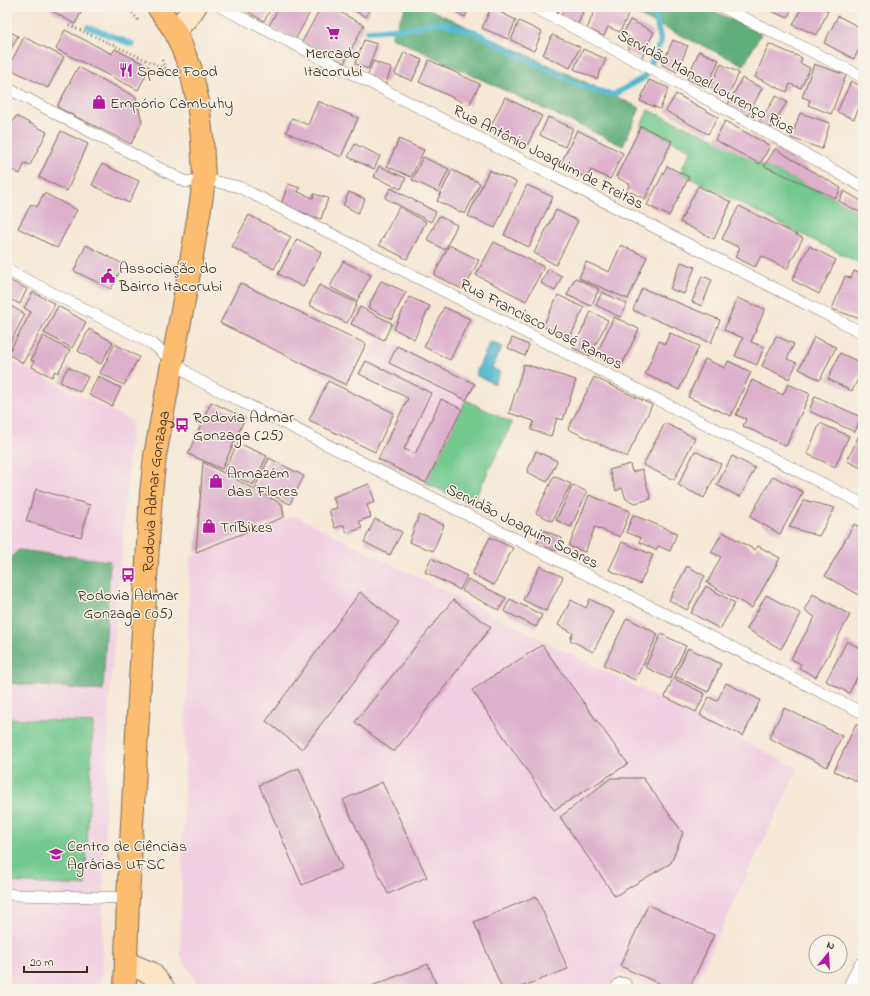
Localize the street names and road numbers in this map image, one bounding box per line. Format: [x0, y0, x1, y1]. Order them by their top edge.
street label: Servidão Manoel Lourenço Rios [613, 24, 799, 142]
street label: Rua Antônio Joaquim de Freitas [448, 99, 648, 216]
street label: Rua Francisco José Ramos [455, 273, 627, 376]
street label: Rodovia Admar Gonzaga [136, 409, 177, 573]
street label: Servidão Joaquim Soares [442, 478, 602, 576]

